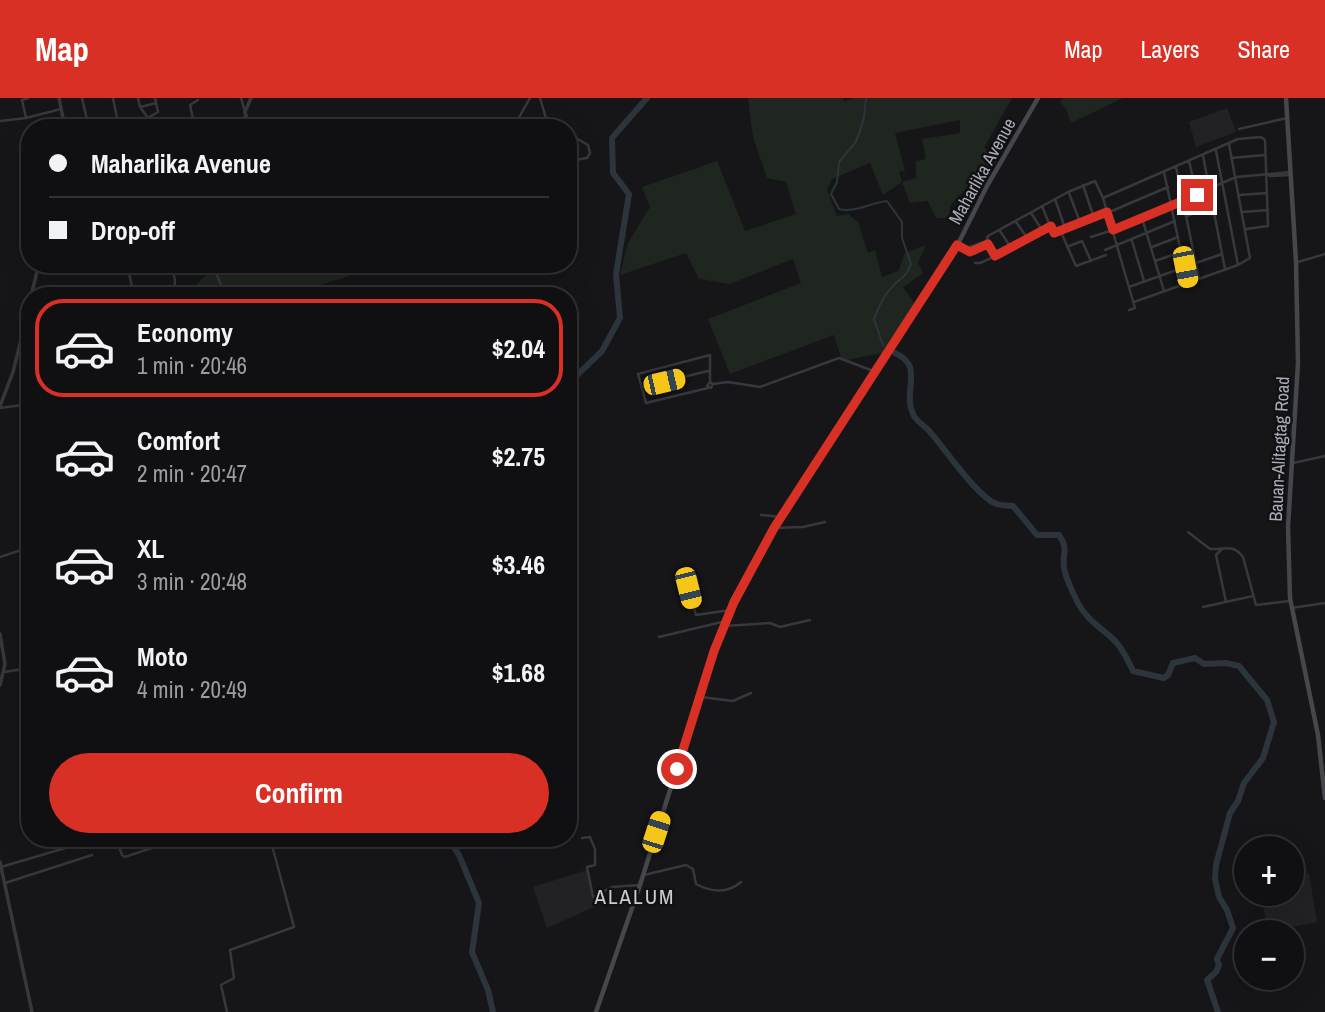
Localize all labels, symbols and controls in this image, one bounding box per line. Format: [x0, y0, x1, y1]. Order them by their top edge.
text: Map [35, 27, 89, 71]
text: Map [1064, 33, 1102, 65]
text: Layers [1140, 33, 1199, 65]
text: Share [1237, 33, 1290, 65]
street label: Maharlika Avenue [942, 113, 1022, 229]
text: Maharlika Avenue [91, 146, 271, 181]
route end [1181, 179, 1213, 211]
text: Drop-off [91, 213, 175, 248]
car [1171, 244, 1200, 290]
text: Economy [137, 315, 233, 350]
icon: car [53, 317, 116, 380]
text: $2.04 [492, 331, 545, 366]
text: 1 min · 20:46 [137, 350, 247, 381]
car [642, 367, 687, 397]
street label: Bauan-Alitagtag Road [1263, 376, 1295, 522]
text: Comfort [137, 423, 220, 458]
icon: car [53, 425, 116, 488]
text: $2.75 [492, 439, 545, 474]
text: 2 min · 20:47 [137, 458, 247, 489]
text: XL [137, 531, 164, 566]
icon: car [53, 533, 116, 596]
text: $3.46 [492, 547, 545, 582]
car [673, 565, 704, 611]
text: 3 min · 20:48 [137, 566, 247, 597]
text: Moto [137, 639, 188, 674]
icon: car [53, 641, 116, 704]
text: $1.68 [492, 655, 545, 690]
text: 4 min · 20:49 [137, 674, 247, 705]
button: Confirm [49, 753, 549, 833]
route start [661, 753, 693, 785]
car [640, 809, 673, 855]
map controls [1234, 836, 1304, 990]
button: + [1234, 836, 1304, 906]
district label: ALALUM [594, 882, 675, 911]
button: − [1234, 920, 1304, 990]

